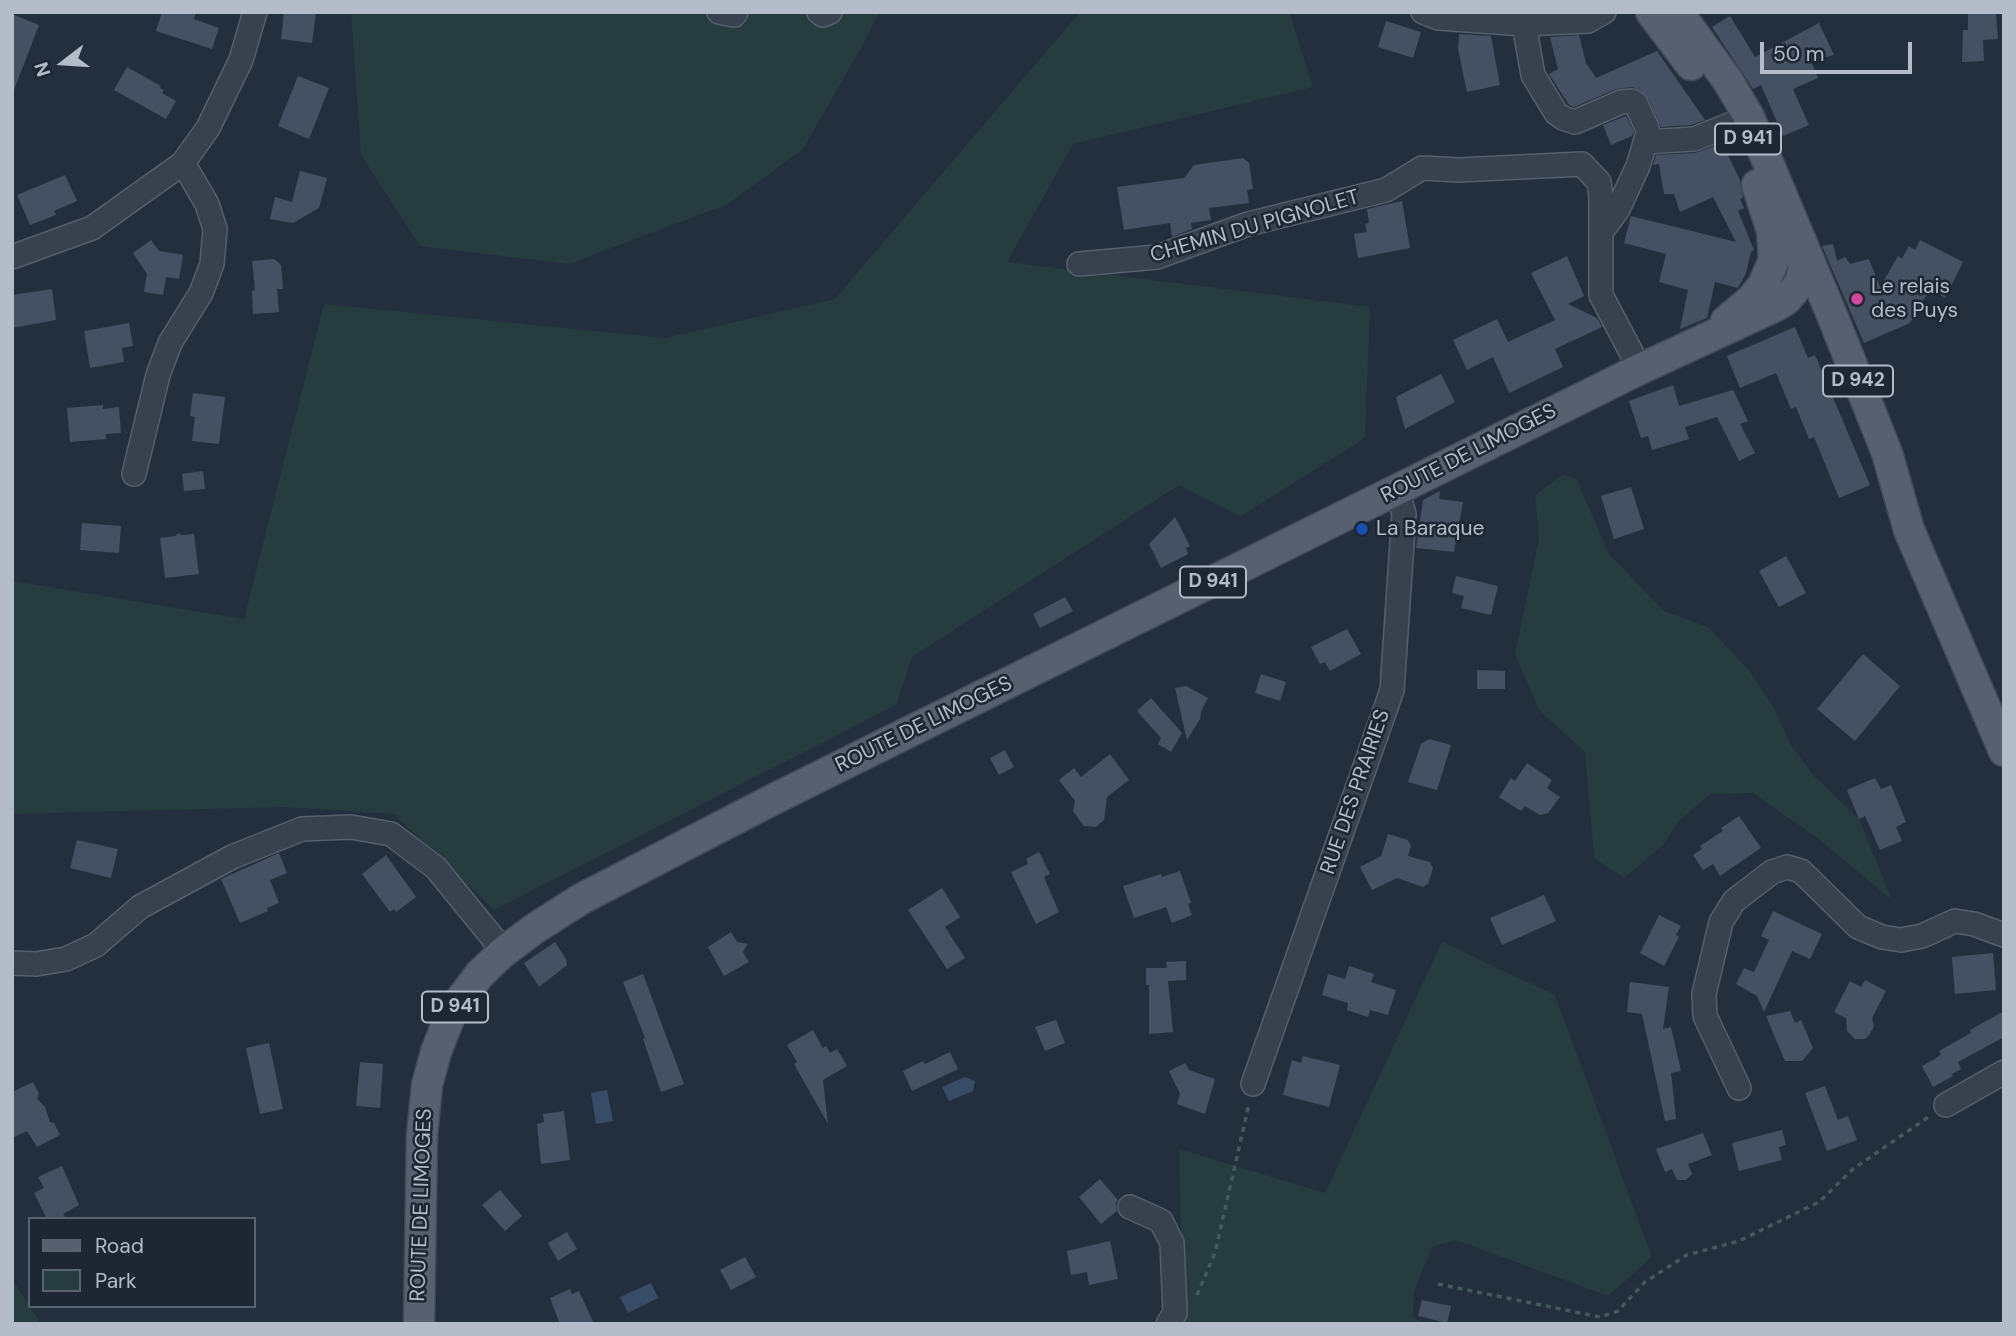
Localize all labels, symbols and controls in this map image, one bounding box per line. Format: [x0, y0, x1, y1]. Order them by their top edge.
north arrow [28, 28, 98, 98]
scale bar [1764, 28, 1916, 72]
text: 50 m [1773, 40, 1824, 68]
text: N [28, 59, 56, 80]
road number: D 941 [1715, 124, 1781, 154]
street label: CHEMIN DU PIGNOLET [1148, 185, 1362, 269]
place label: Le relais des Puys [1871, 274, 1958, 324]
marker: Le relais des Puys [1849, 291, 1865, 307]
road number: D 942 [1823, 366, 1893, 396]
street label: ROUTE DE LIMOGES [1377, 399, 1561, 509]
place label: La Baraque [1376, 516, 1484, 542]
marker: La Baraque [1354, 521, 1370, 537]
road number: D 941 [1180, 566, 1246, 597]
street label: ROUTE DE LIMOGES [832, 671, 1016, 779]
street label: RUE DES PRAIRIES [1316, 706, 1396, 878]
road number: D 941 [422, 992, 488, 1023]
street label: ROUTE DE LIMOGES [406, 1108, 438, 1302]
legend [28, 1217, 256, 1308]
text: Road [95, 1232, 144, 1260]
text: Park [95, 1267, 136, 1295]

